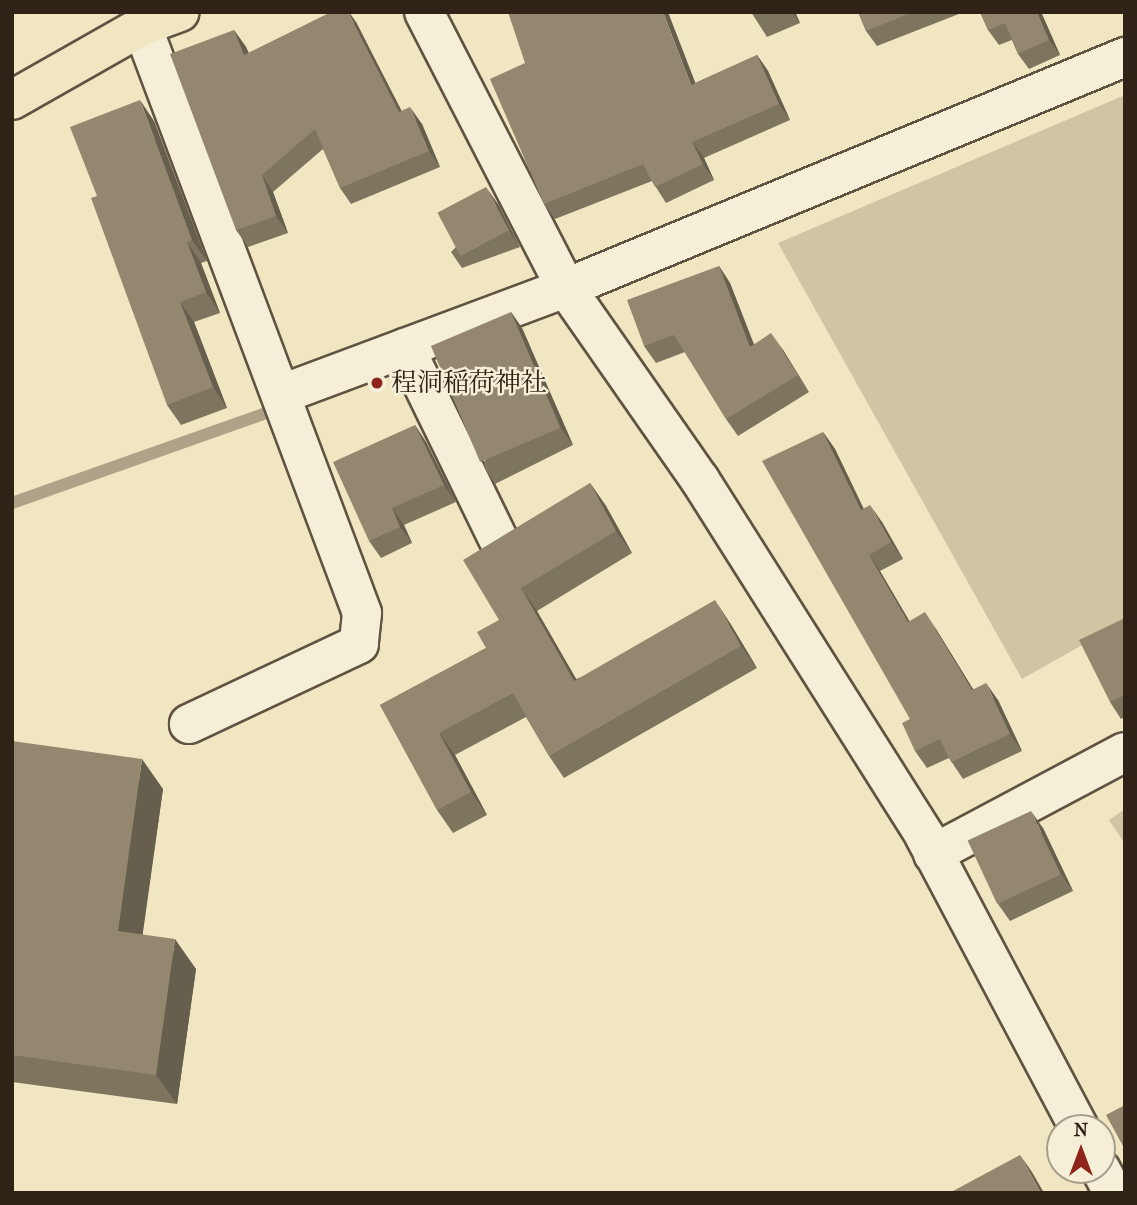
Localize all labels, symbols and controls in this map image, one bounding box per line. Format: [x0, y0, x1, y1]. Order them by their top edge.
place label: 程洞稲荷神社 [391, 367, 547, 399]
marker: 程洞稲荷神社 [369, 375, 385, 391]
north arrow [1046, 1114, 1116, 1184]
text: N [1074, 1119, 1088, 1141]

